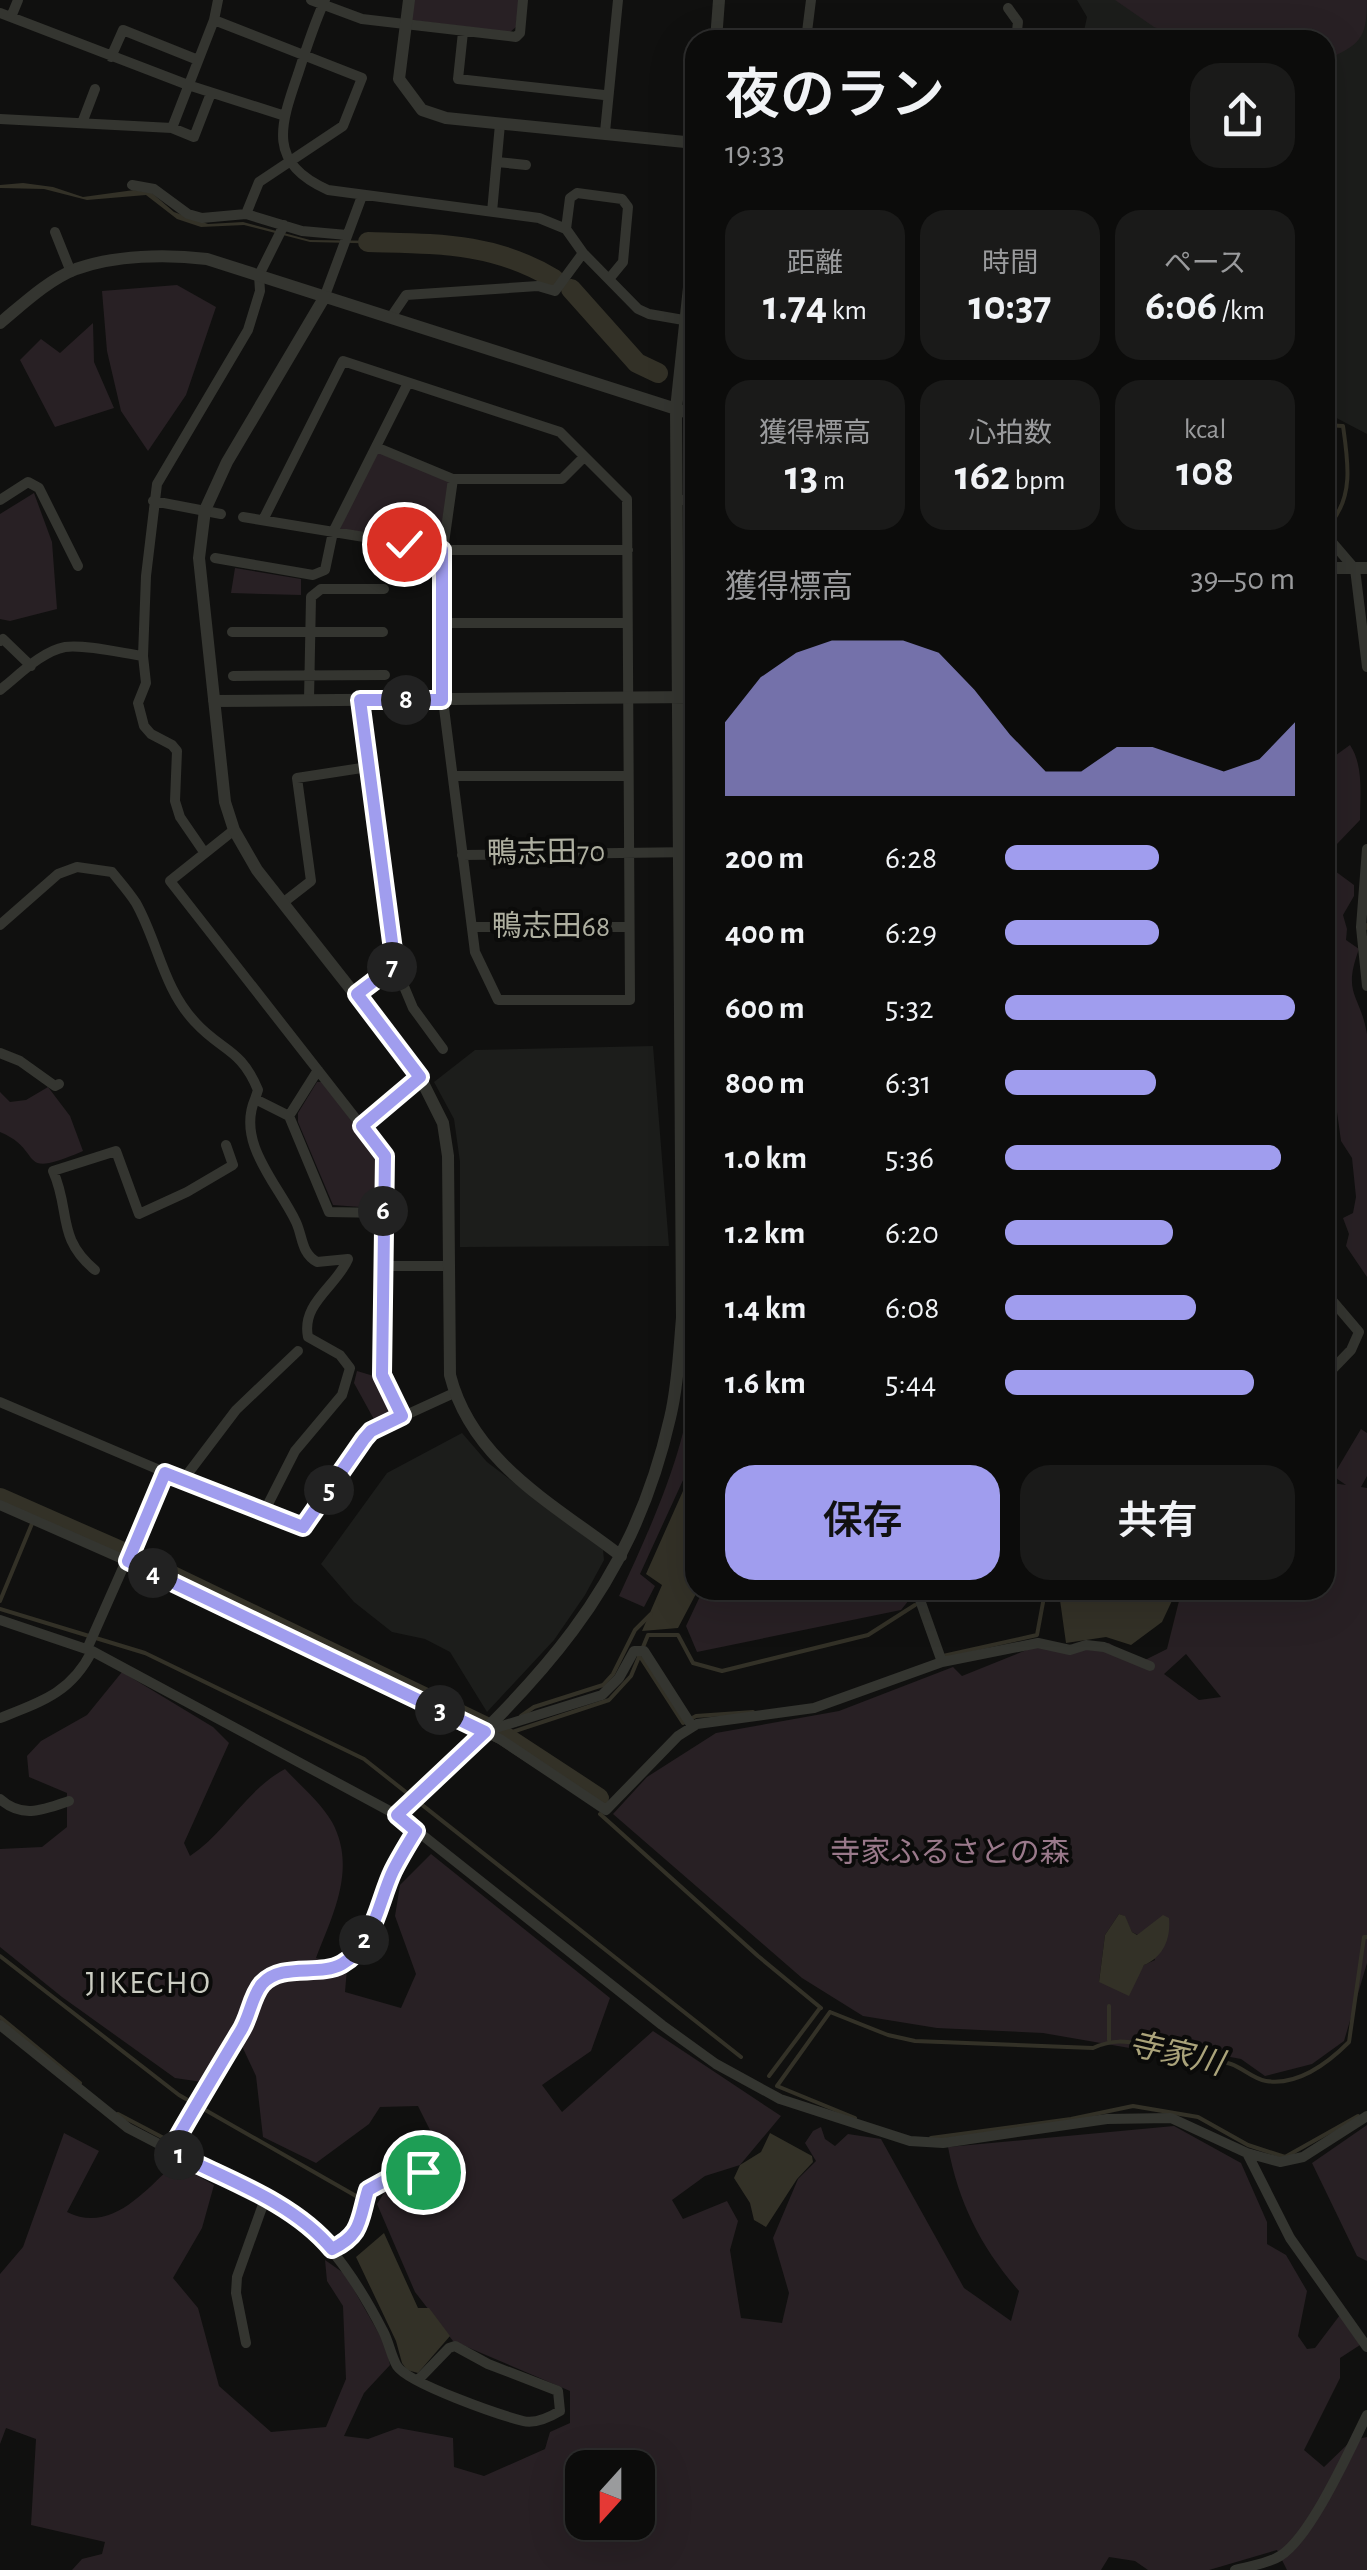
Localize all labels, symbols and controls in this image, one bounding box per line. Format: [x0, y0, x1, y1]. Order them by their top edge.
button: share [1190, 63, 1295, 168]
text: 夜のラン [725, 69, 945, 124]
text: 19:33 [725, 137, 785, 169]
text: 距離 [787, 250, 843, 278]
text: 時間 [982, 250, 1038, 278]
text: ペース [1164, 250, 1246, 278]
text: 1.74 [763, 285, 827, 327]
text: 10:37 [969, 285, 1051, 327]
text: 6:06 [1145, 285, 1217, 327]
text: km [827, 297, 867, 325]
text: /km [1217, 297, 1265, 325]
text: kcal [1184, 416, 1226, 444]
text: 獲得標高 [759, 420, 871, 448]
text: 心拍数 [968, 420, 1052, 448]
text: 108 [1176, 451, 1234, 493]
text: 13 [785, 455, 818, 497]
text: 162 [955, 455, 1010, 497]
text: m [818, 467, 845, 495]
text: bpm [1010, 467, 1065, 495]
pin [362, 502, 447, 587]
icon: check [377, 517, 432, 572]
text: 39–50 m [1190, 563, 1295, 595]
text: 獲得標高 [725, 571, 853, 603]
pin: 8 [381, 675, 431, 725]
text: 8 [399, 686, 413, 714]
street label: 鴨志田70 [487, 835, 605, 869]
text: 200 m [725, 842, 804, 874]
text: 6:28 [885, 842, 937, 874]
street label: 鴨志田68 [492, 910, 610, 942]
text: 400 m [725, 917, 805, 949]
text: 6:29 [885, 917, 937, 949]
pin: 7 [367, 942, 417, 992]
text: 7 [386, 953, 398, 981]
text: 600 m [725, 992, 804, 1024]
text: 5:32 [885, 992, 933, 1024]
text: 800 m [725, 1067, 805, 1099]
text: 6:31 [885, 1067, 932, 1099]
text: 1.0 km [725, 1142, 807, 1174]
text: 5:36 [885, 1142, 934, 1174]
pin: 6 [358, 1186, 408, 1236]
text: 6 [376, 1197, 390, 1225]
text: 1.2 km [725, 1217, 805, 1249]
text: 6:20 [885, 1217, 939, 1249]
text: 1.4 km [725, 1292, 806, 1324]
text: 6:08 [885, 1292, 939, 1324]
text: 1.6 km [725, 1367, 806, 1399]
text: 5:44 [885, 1367, 937, 1399]
pin: 5 [304, 1465, 354, 1515]
button: 保存 [725, 1465, 1000, 1580]
button: 共有 [1020, 1465, 1295, 1580]
text: 5 [323, 1476, 335, 1504]
pin: 4 [128, 1548, 178, 1598]
text: 4 [146, 1559, 160, 1587]
pin: 3 [415, 1685, 465, 1735]
text: 3 [434, 1696, 446, 1724]
park label: 寺家ふるさとの森 [830, 1836, 1070, 1868]
pin: 2 [339, 1915, 389, 1965]
text: 2 [357, 1926, 371, 1954]
district label: JIKECHO [86, 1967, 212, 1999]
water label: 寺家川 [1126, 2027, 1230, 2081]
pin: 1 [154, 2130, 204, 2180]
pin [381, 2130, 466, 2215]
text: 1 [174, 2141, 184, 2169]
icon: arrive [396, 2145, 451, 2200]
north arrow [565, 2450, 655, 2540]
map controls [565, 2450, 655, 2540]

